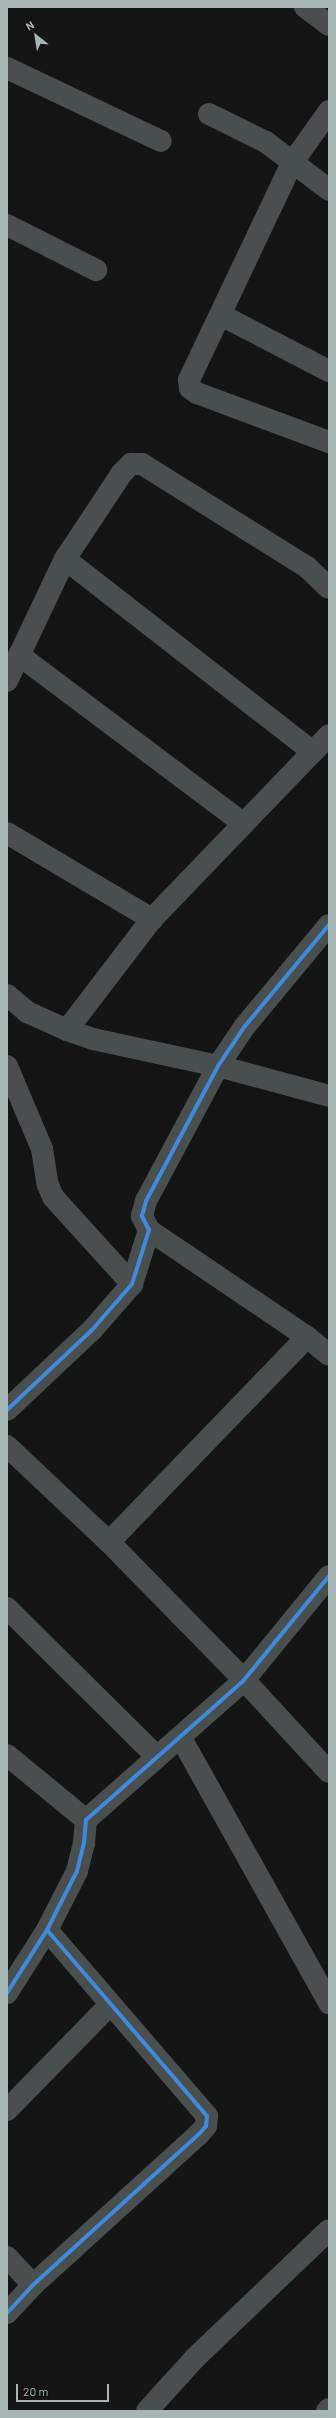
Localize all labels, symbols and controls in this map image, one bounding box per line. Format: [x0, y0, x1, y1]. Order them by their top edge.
north arrow [16, 16, 56, 56]
text: N [23, 18, 36, 33]
scale bar [18, 2376, 111, 2402]
text: 20 m [23, 2384, 49, 2398]

